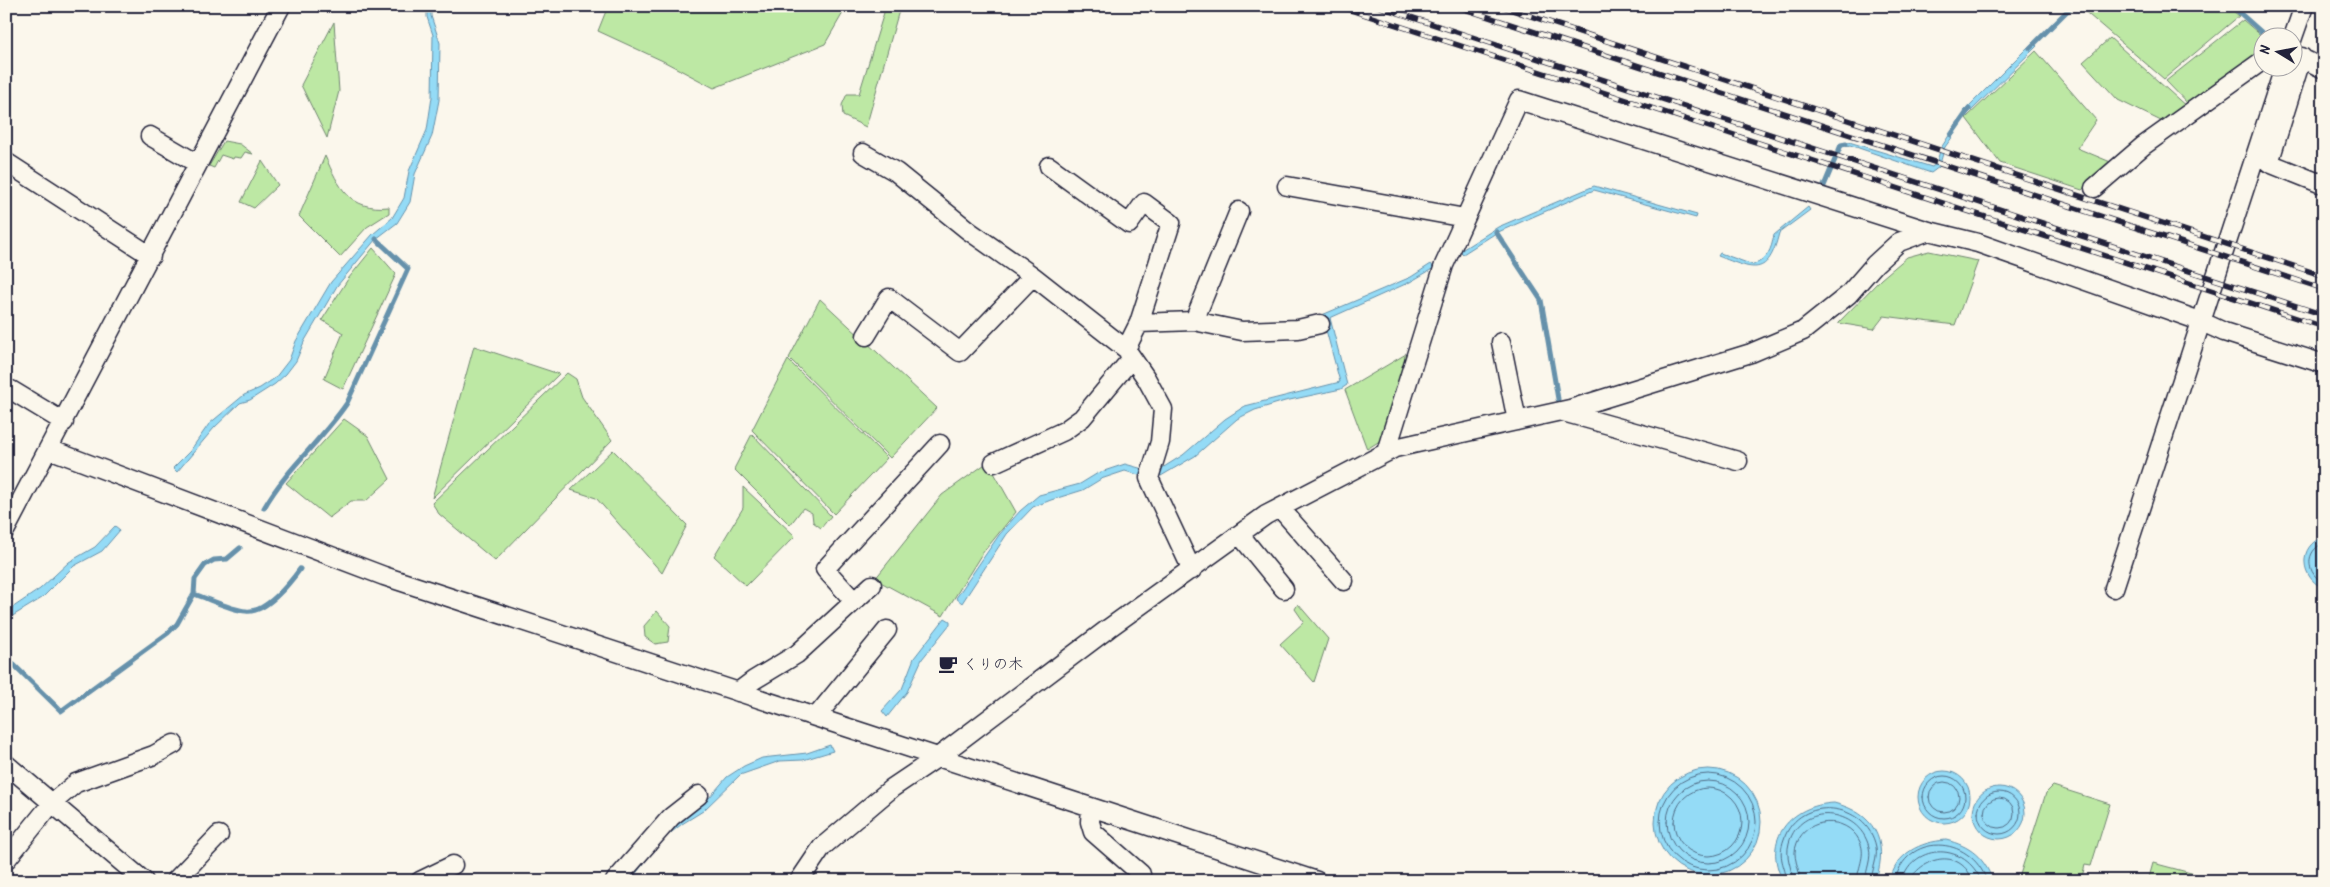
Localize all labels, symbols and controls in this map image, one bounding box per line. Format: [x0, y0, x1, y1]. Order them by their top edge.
north arrow [2252, 28, 2302, 78]
text: N [2255, 43, 2278, 56]
cafe icon: くりの木 [937, 653, 959, 675]
place label: くりの木 [963, 653, 1023, 677]

